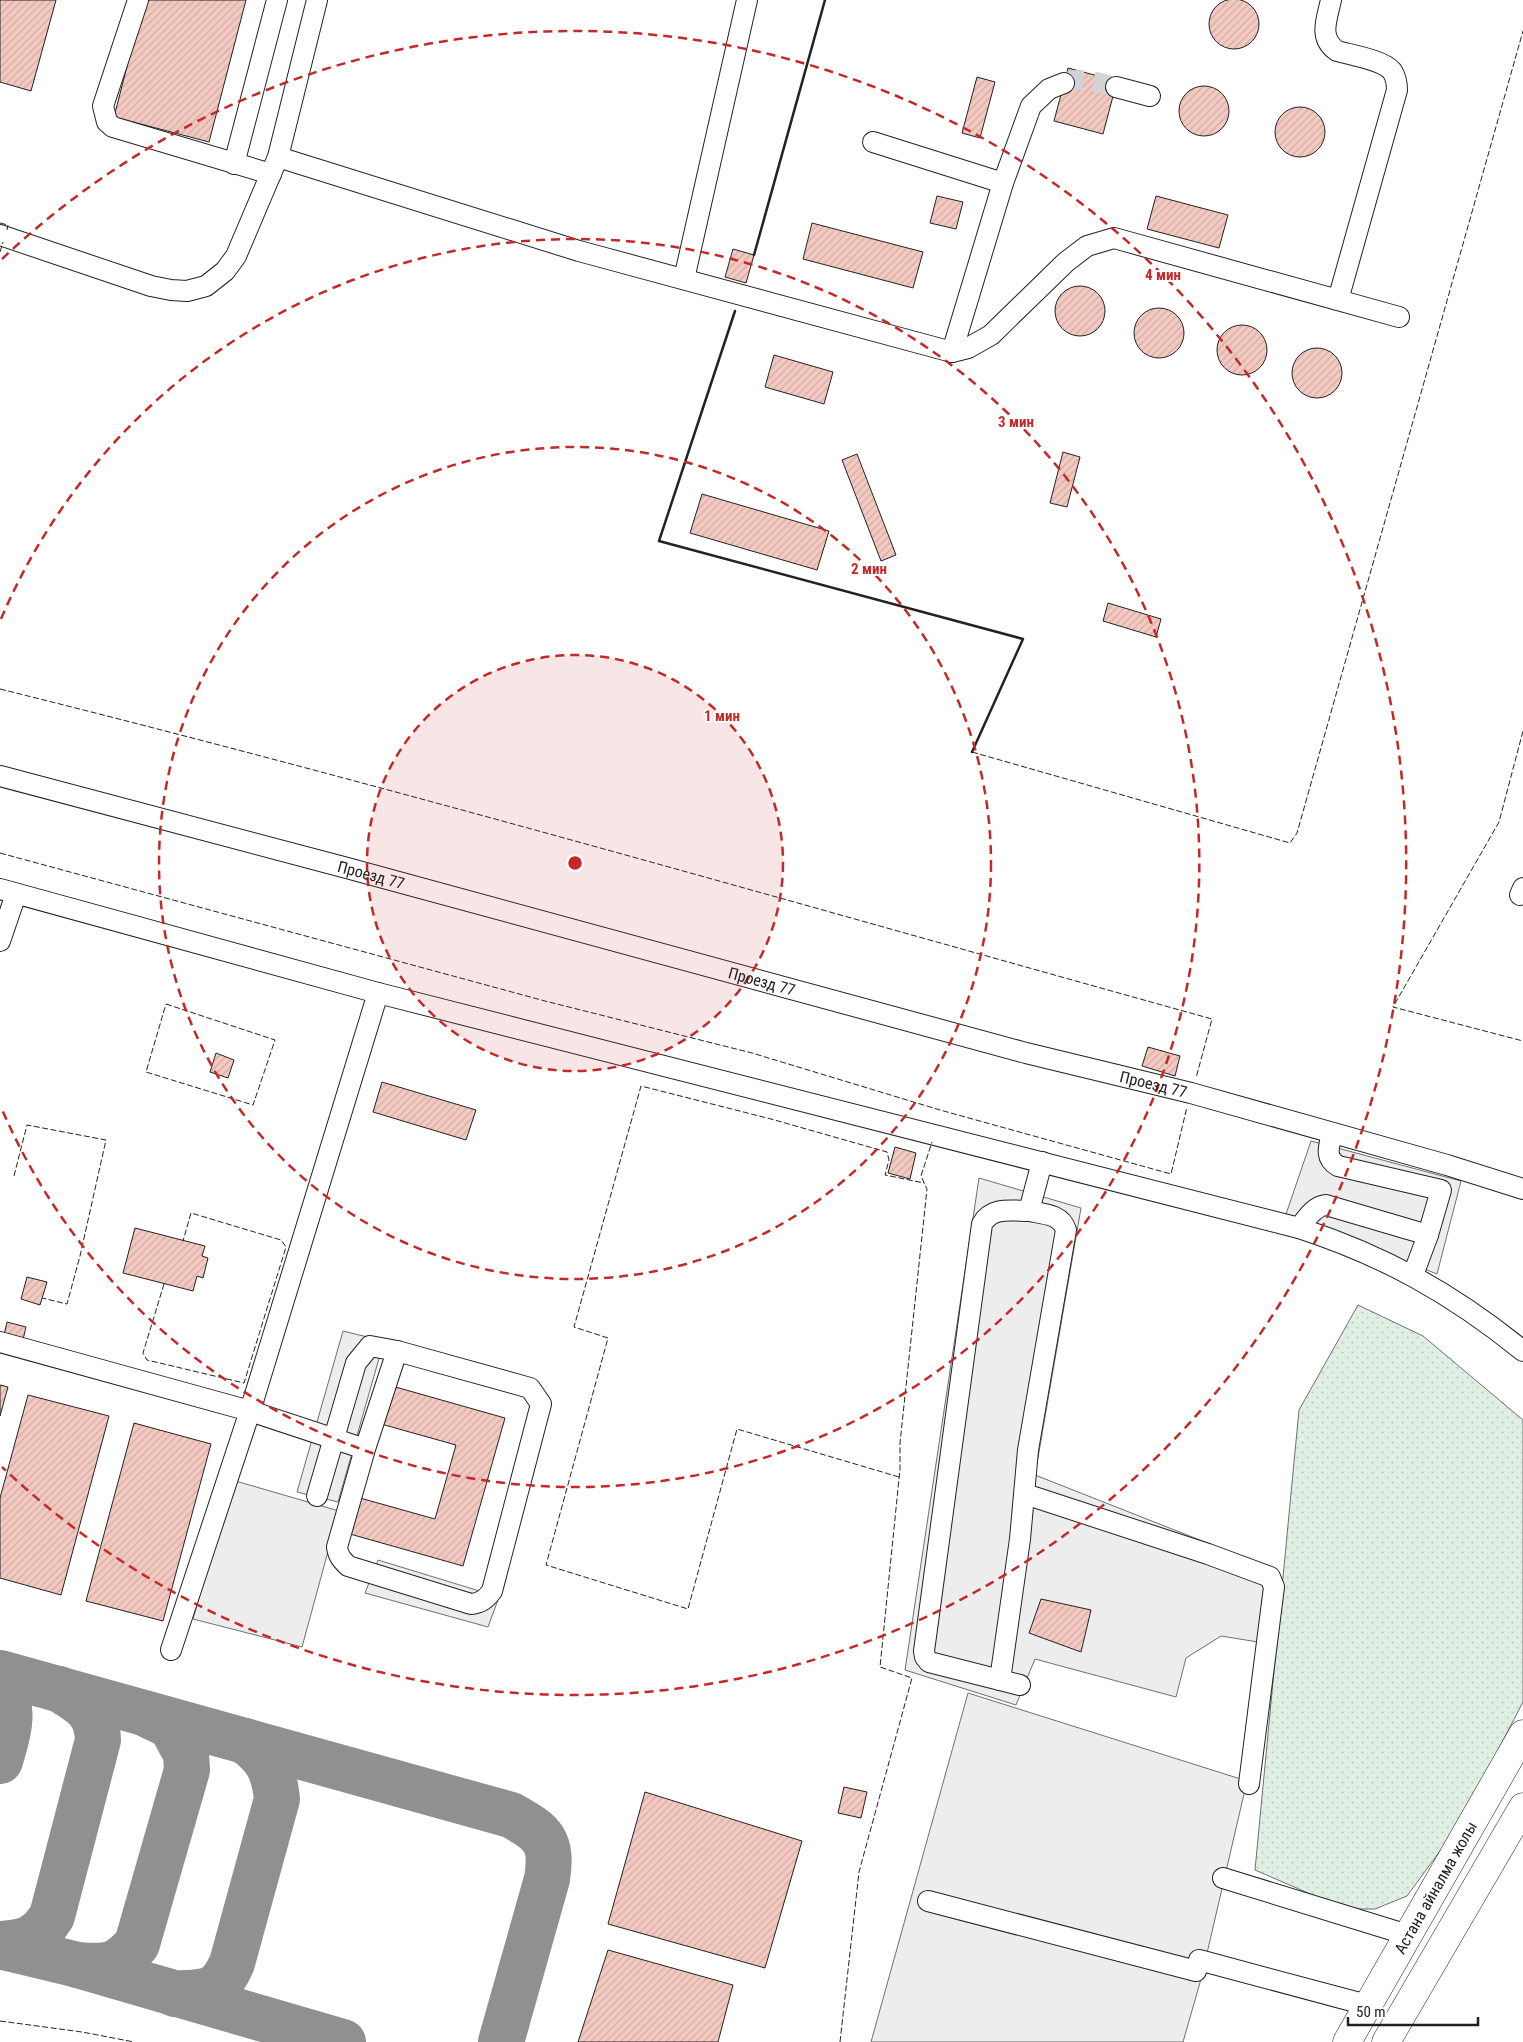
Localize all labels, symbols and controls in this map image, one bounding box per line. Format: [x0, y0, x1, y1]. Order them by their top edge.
text: 4 мин [1145, 266, 1181, 284]
text: 3 мин [998, 413, 1034, 431]
text: 2 мин [851, 560, 887, 578]
text: 1 мин [704, 707, 740, 725]
centre of rings [566, 854, 584, 872]
street label: Проезд 77 [335, 857, 407, 893]
street label: Проезд 77 [726, 963, 797, 1000]
street label: Проезд 77 [1118, 1067, 1189, 1102]
street label: Астана айналма жолы [1390, 1818, 1481, 1957]
scale bar [1348, 1994, 1478, 2026]
text: 50 m [1356, 2003, 1386, 2021]

